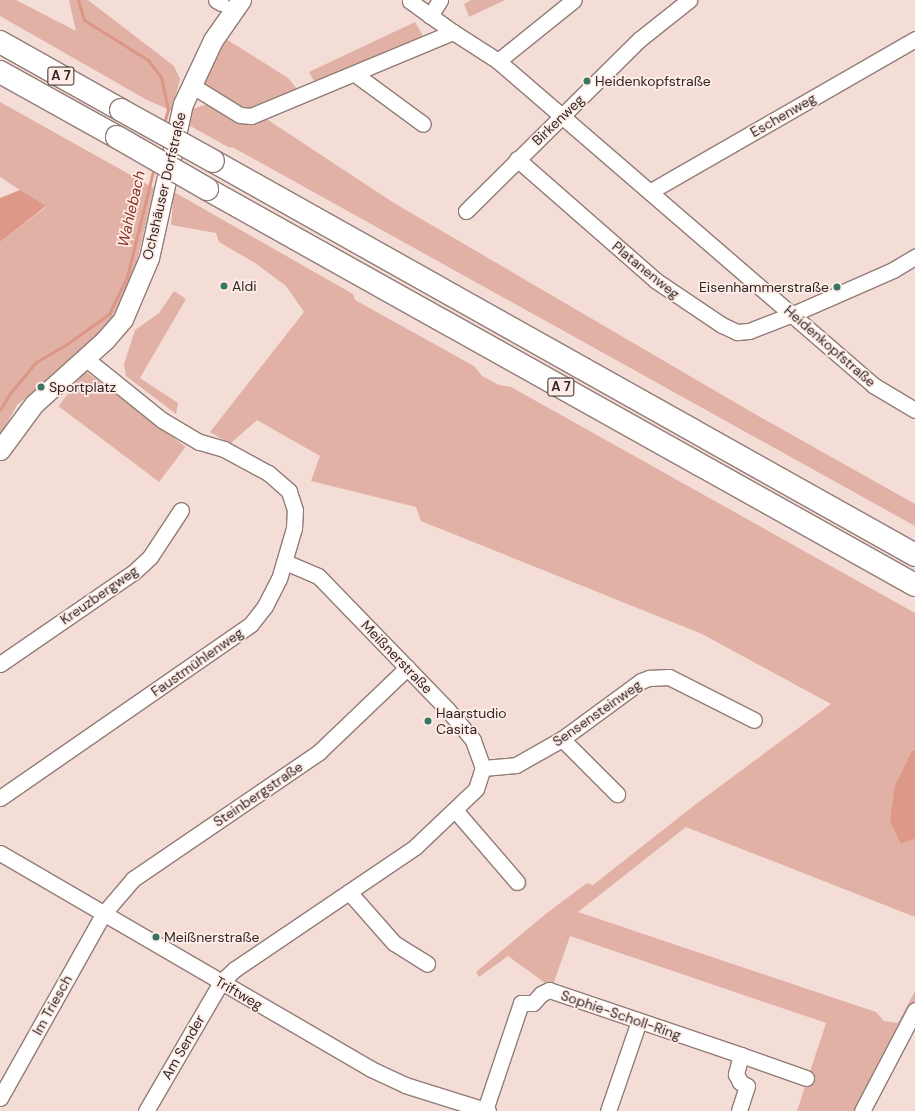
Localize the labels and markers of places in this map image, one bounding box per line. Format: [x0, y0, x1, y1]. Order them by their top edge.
place label: Heidenkopfstraße [595, 73, 711, 89]
marker: Heidenkopfstraße [582, 76, 592, 86]
place label: Aldi [232, 278, 257, 294]
place label: Eisenhammerstraße [699, 279, 829, 295]
marker: Aldi [219, 281, 229, 291]
marker: Eisenhammerstraße [832, 282, 842, 292]
place label: Sportplatz [49, 379, 116, 395]
marker: Sportplatz [36, 382, 46, 392]
place label: Haarstudio Casita [436, 705, 507, 738]
marker: Haarstudio Casita [423, 716, 433, 726]
place label: Meißnerstraße [164, 929, 259, 945]
marker: Meißnerstraße [151, 932, 161, 942]

